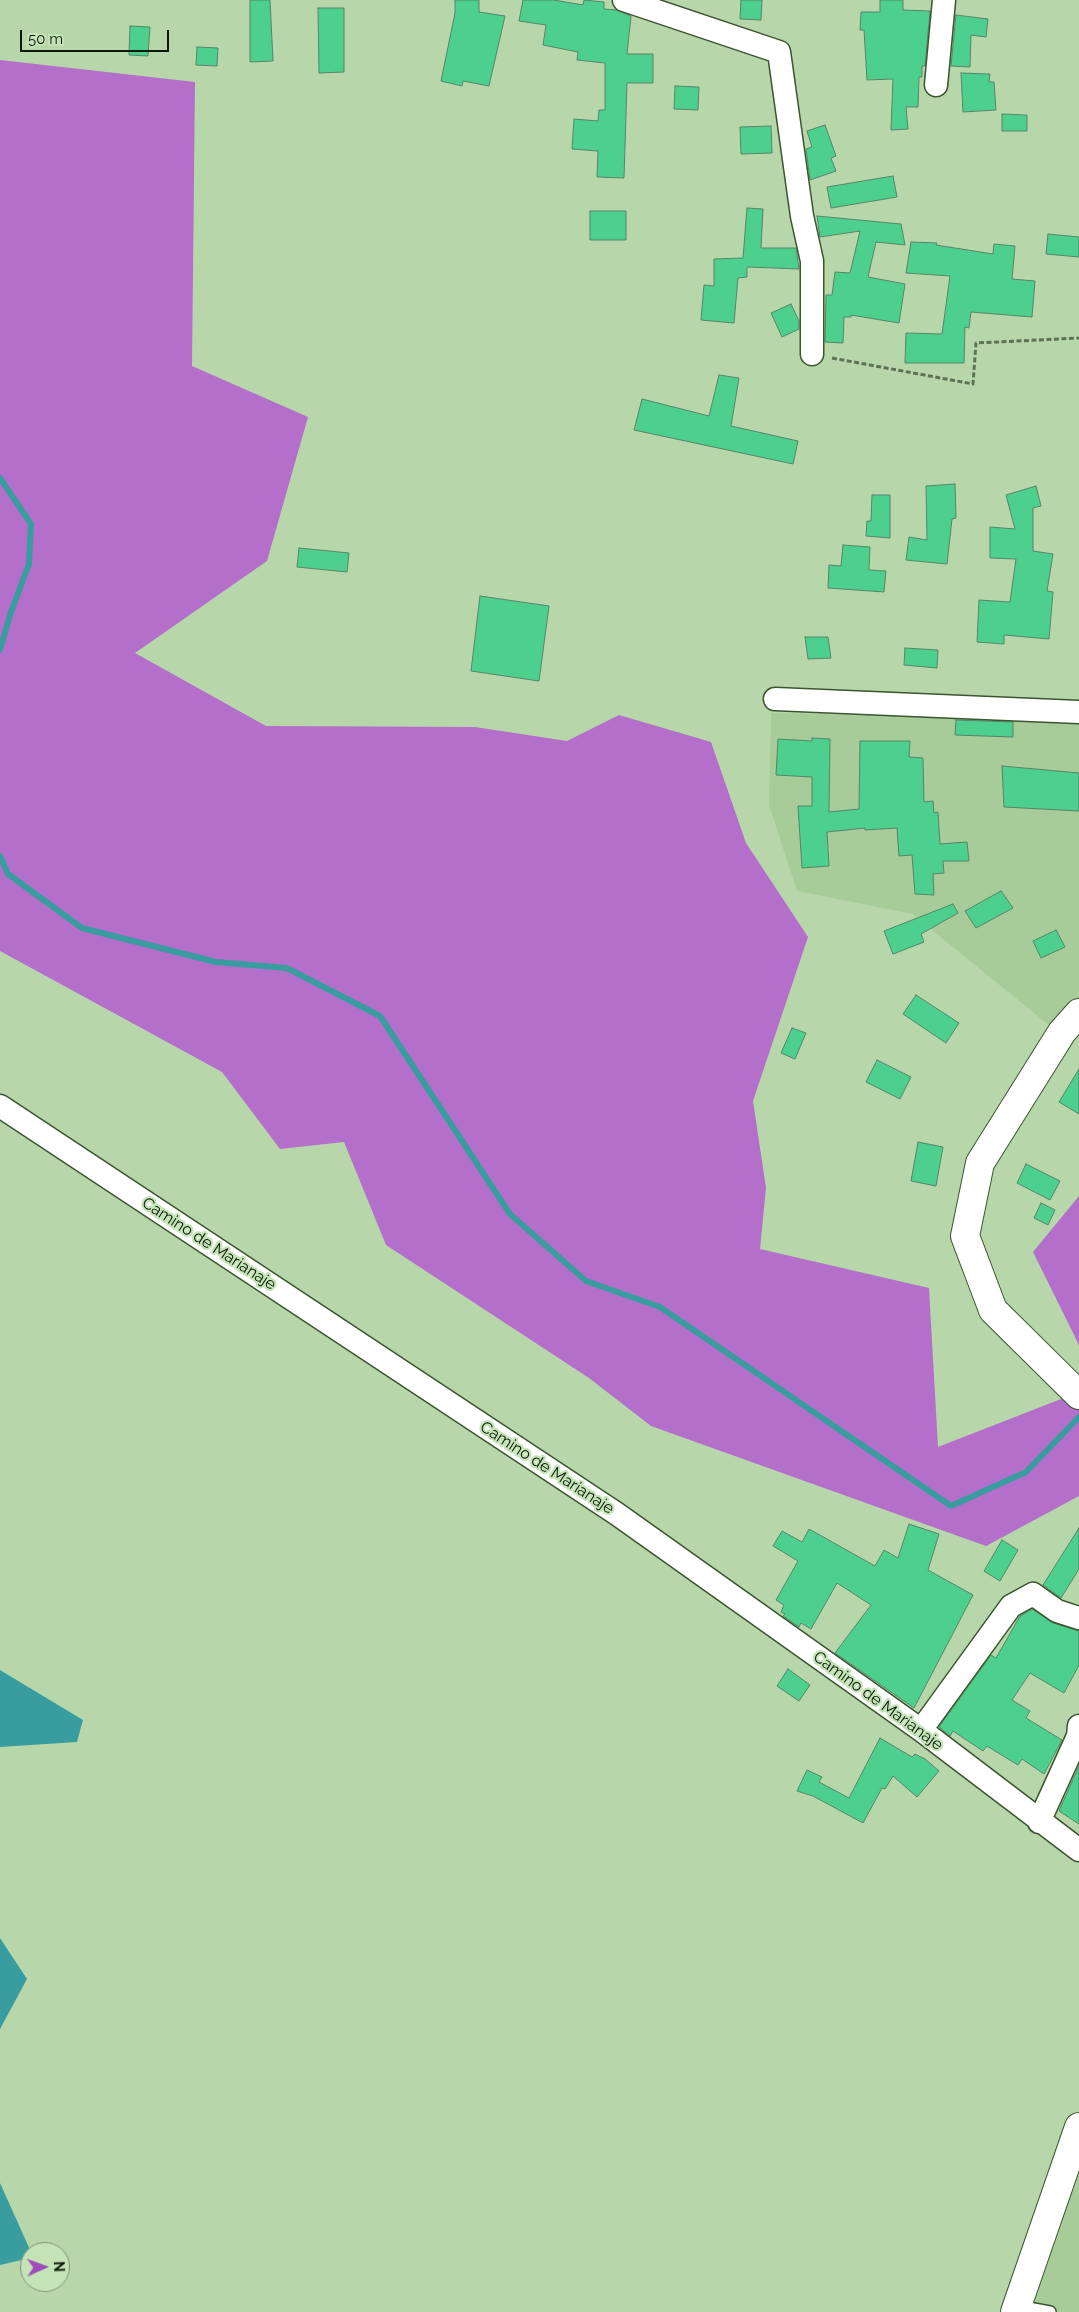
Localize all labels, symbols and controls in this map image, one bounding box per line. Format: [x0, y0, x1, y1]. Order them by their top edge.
scale bar [22, 20, 171, 52]
text: 50 m [28, 30, 63, 48]
street label: Camino de Marianaje [138, 1194, 280, 1294]
street label: Camino de Marianaje [476, 1418, 618, 1518]
street label: Camino de Marianaje [809, 1647, 947, 1755]
north arrow [20, 2242, 70, 2292]
text: N [51, 2261, 67, 2272]

